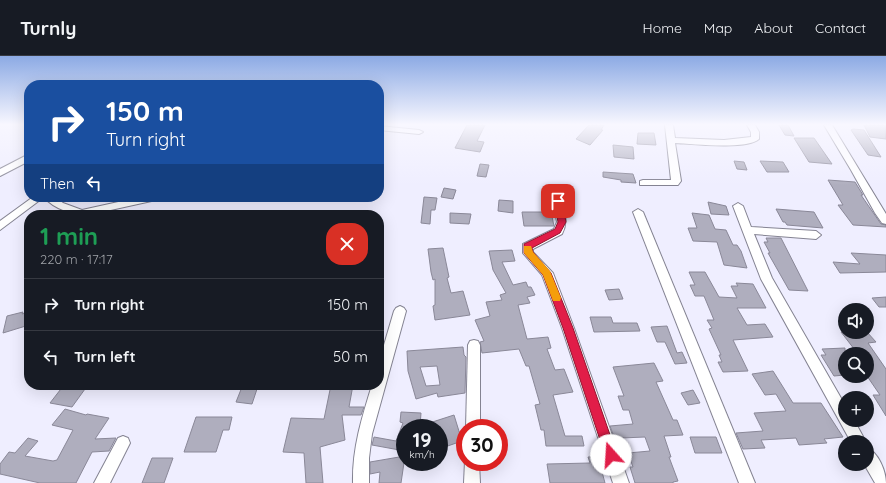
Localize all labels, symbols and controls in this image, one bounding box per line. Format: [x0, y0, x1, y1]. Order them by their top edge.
text: Turnly [20, 16, 76, 40]
text: Home [643, 19, 682, 37]
text: Map [704, 19, 732, 37]
text: About [754, 19, 793, 37]
text: Contact [815, 19, 866, 37]
text: 150 m [106, 93, 184, 128]
icon: right [40, 96, 92, 148]
text: Turn right [106, 128, 186, 151]
icon: left [83, 172, 105, 194]
text: Then [40, 174, 75, 193]
pin [541, 184, 575, 218]
icon: arrive [547, 190, 569, 212]
text: 1 min [40, 221, 98, 251]
button: close [326, 223, 368, 265]
text: 220 m · 17:17 [40, 251, 113, 267]
icon: right [40, 294, 62, 316]
text: Turn right [74, 295, 145, 314]
text: 150 m [328, 295, 368, 314]
map controls [838, 303, 874, 471]
button: sound [838, 303, 874, 339]
icon: left [40, 346, 62, 368]
text: Turn left [74, 347, 136, 366]
text: 50 m [333, 347, 368, 366]
button: search [838, 347, 874, 383]
button: + [838, 391, 874, 427]
speed limit sign: 30 [456, 419, 508, 471]
text: 19 [412, 427, 432, 452]
position arrow [590, 434, 632, 476]
button: − [838, 435, 874, 471]
text: km/h [409, 448, 435, 461]

